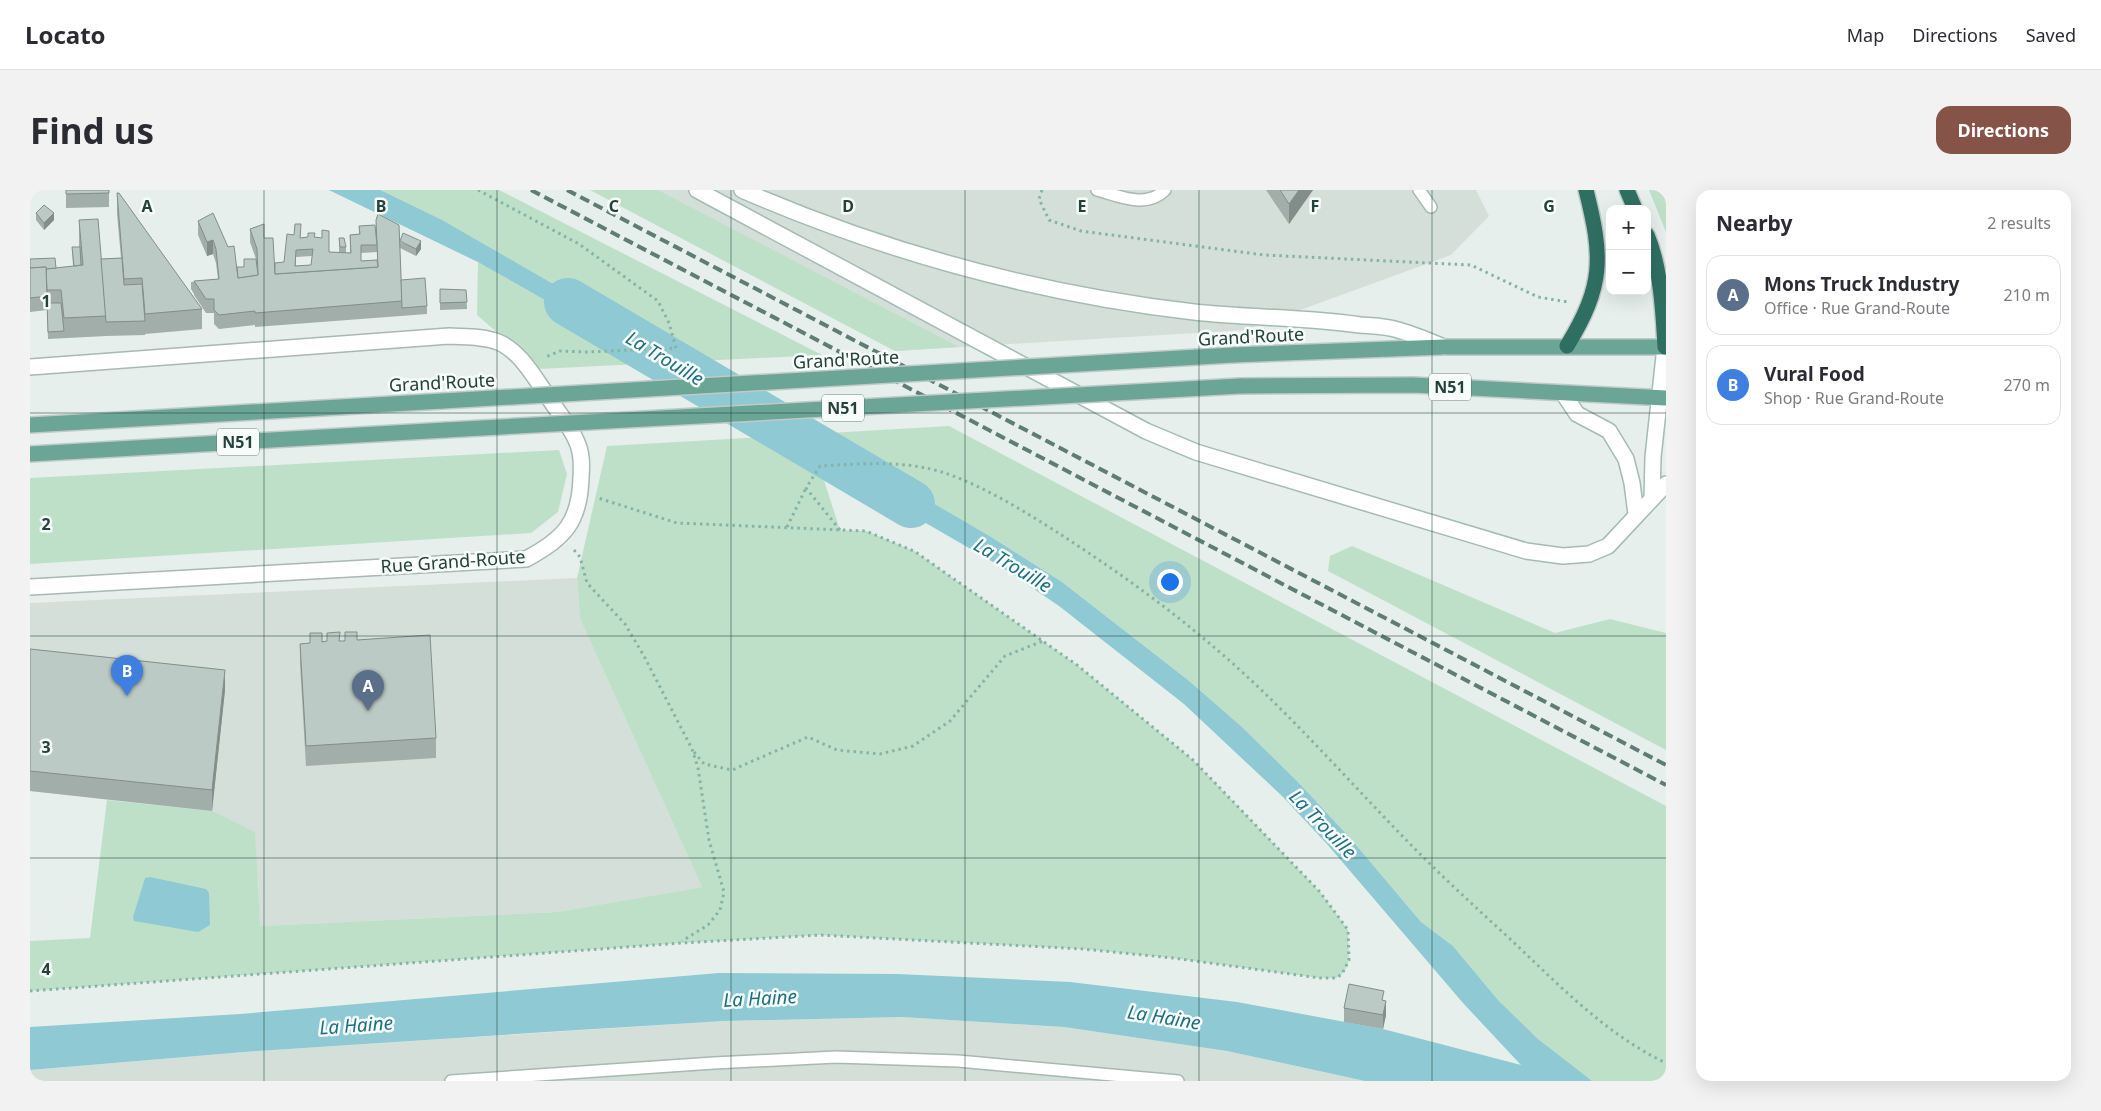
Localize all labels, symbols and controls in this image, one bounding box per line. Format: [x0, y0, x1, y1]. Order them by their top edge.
text: Locato [25, 18, 106, 51]
text: Map [1847, 23, 1884, 47]
text: Directions [1912, 23, 1998, 47]
text: Saved [2026, 23, 2076, 47]
button: Directions [1936, 106, 2071, 154]
text: Find us [30, 107, 154, 154]
text: A [141, 195, 153, 217]
text: B [376, 195, 386, 217]
text: C [609, 195, 619, 217]
text: D [842, 195, 854, 217]
text: E [1078, 195, 1087, 217]
text: F [1311, 195, 1319, 217]
text: G [1543, 195, 1555, 217]
map controls [1606, 205, 1651, 295]
button: + [1606, 205, 1651, 250]
text: Nearby [1716, 209, 1792, 237]
text: 2 results [1987, 212, 2051, 234]
button: − [1606, 250, 1651, 295]
text: Mons Truck Industry [1764, 271, 1959, 297]
text: A [1727, 284, 1739, 306]
text: 210 m [2003, 284, 2050, 306]
text: 1 [41, 290, 51, 312]
text: Office · Rue Grand-Route [1764, 297, 1950, 319]
street label: Grand'Route [1197, 321, 1305, 351]
water label: La Trouille [621, 325, 709, 391]
street label: Grand'Route [792, 344, 900, 374]
text: Vural Food [1764, 361, 1865, 387]
street label: Grand'Route [388, 367, 496, 397]
road number: N51 [1429, 373, 1471, 400]
text: B [1728, 374, 1738, 396]
text: 270 m [2003, 374, 2050, 396]
text: Shop · Rue Grand-Route [1764, 387, 1944, 409]
road number: N51 [822, 394, 864, 422]
road number: N51 [217, 428, 259, 456]
text: 2 [41, 513, 51, 535]
water label: La Trouille [969, 532, 1057, 598]
street label: Rue Grand-Route [380, 544, 526, 578]
your location [1157, 569, 1183, 595]
pin: B [111, 655, 143, 696]
pin: A [352, 670, 384, 711]
text: 3 [41, 736, 51, 758]
water label: La Trouille [1284, 784, 1362, 864]
text: 4 [41, 958, 51, 980]
water label: La Haine [722, 983, 798, 1013]
water label: La Haine [1125, 998, 1203, 1036]
water label: La Haine [318, 1009, 394, 1041]

